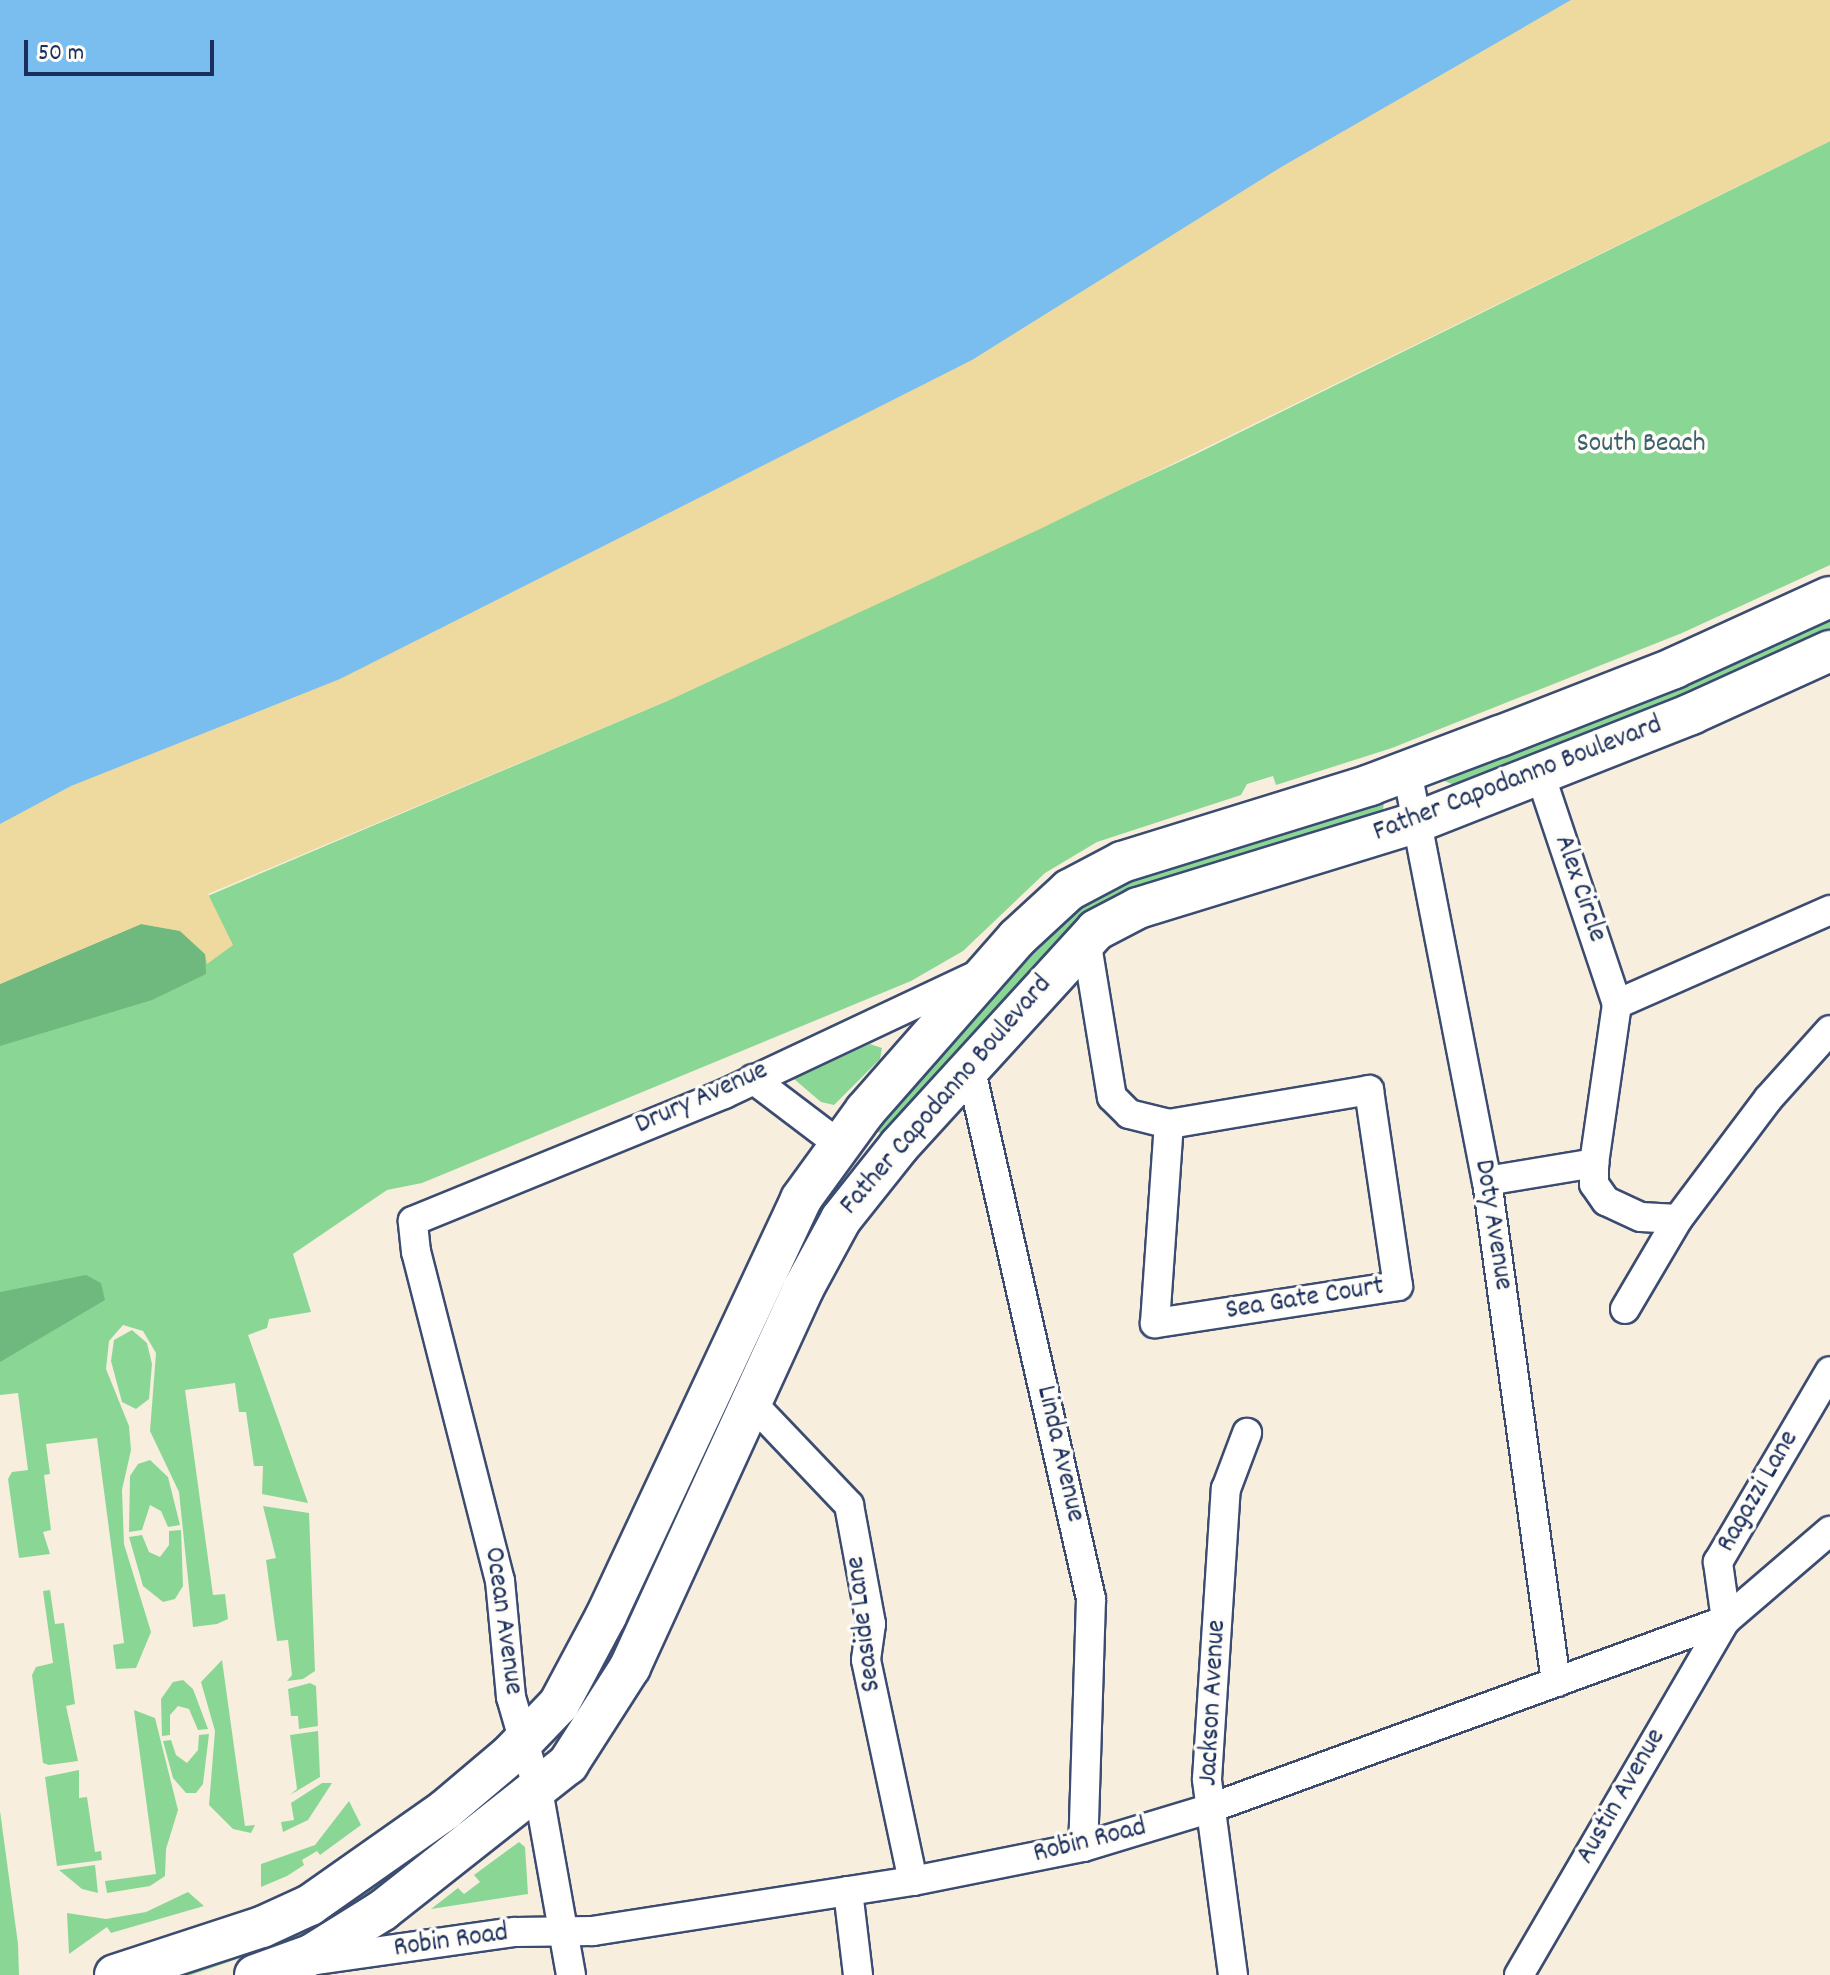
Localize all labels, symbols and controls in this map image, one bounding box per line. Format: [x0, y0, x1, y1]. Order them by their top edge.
scale bar [28, 24, 218, 74]
text: 50 m [38, 37, 84, 71]
park label: South Beach [1576, 428, 1706, 462]
street label: Father Capodanno Boulevard [1369, 709, 1667, 851]
street label: Alex Circle [1545, 831, 1613, 947]
street label: Father Capodanno Boulevard [834, 969, 1060, 1223]
street label: Drury Avenue [630, 1055, 774, 1143]
street label: Doty Avenue [1465, 1157, 1519, 1293]
street label: Sea Gate Court [1224, 1271, 1386, 1329]
street label: Linda Avenue [1027, 1383, 1091, 1525]
street label: Ragazzi Lane [1711, 1425, 1807, 1559]
street label: Ocean Avenue [475, 1545, 529, 1697]
street label: Seaside Lane [840, 1554, 890, 1694]
street label: Jackson Avenue [1193, 1619, 1235, 1787]
street label: Austin Avenue [1570, 1723, 1674, 1871]
street label: Robin Road [1030, 1812, 1150, 1872]
street label: Robin Road [392, 1917, 510, 1967]

